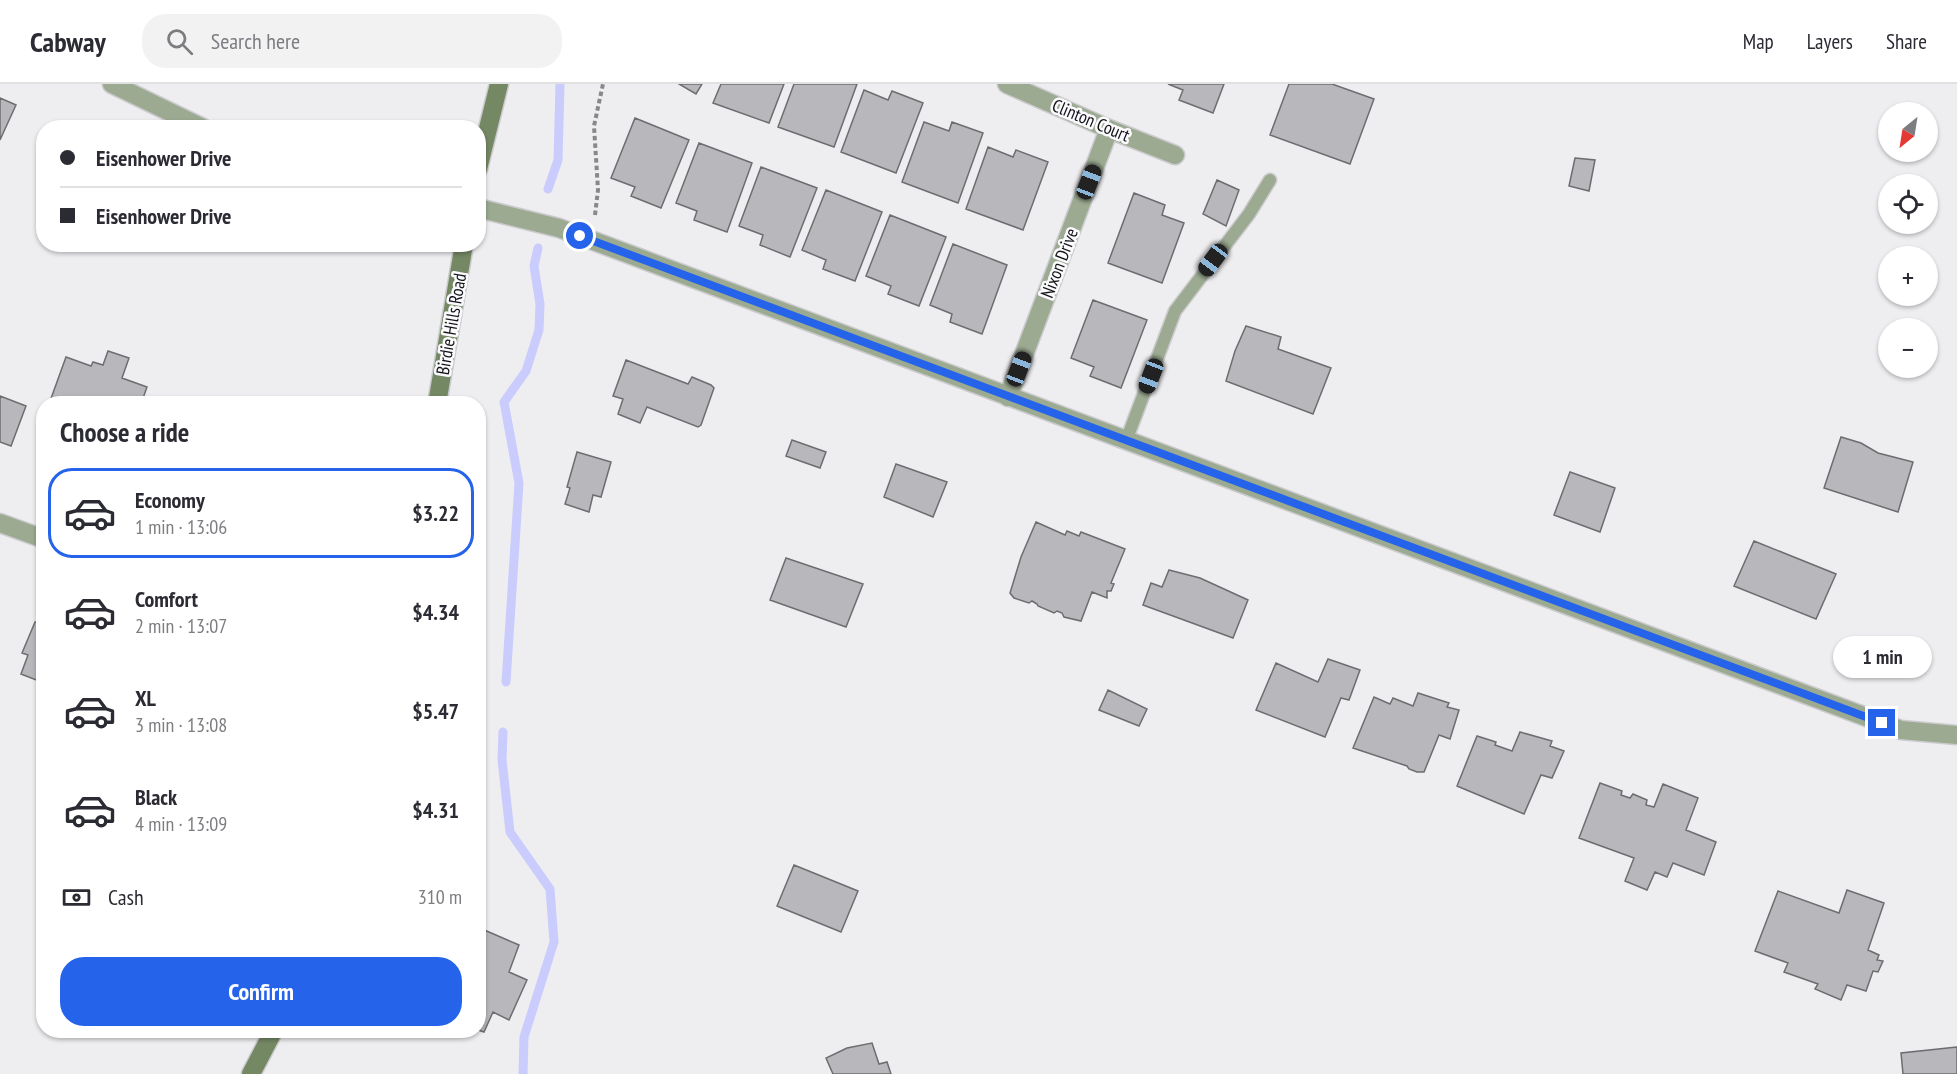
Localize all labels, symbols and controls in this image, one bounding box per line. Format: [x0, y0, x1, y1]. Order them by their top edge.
search box [142, 14, 562, 68]
text: Cabway [30, 23, 106, 60]
icon: search [163, 25, 196, 58]
text: Search here [211, 27, 300, 55]
text: Map [1743, 28, 1774, 55]
text: Layers [1807, 28, 1853, 55]
text: Share [1886, 28, 1927, 55]
street label: Clinton Court [1049, 93, 1133, 147]
north arrow [1878, 102, 1938, 162]
map controls [1878, 102, 1938, 378]
text: Eisenhower Drive [96, 144, 231, 172]
car [1074, 162, 1104, 202]
button: locate [1878, 174, 1938, 234]
text: Eisenhower Drive [96, 202, 231, 230]
route start [566, 222, 593, 249]
street label: Nixon Drive [1035, 225, 1083, 301]
car [1195, 240, 1231, 280]
button: + [1878, 246, 1938, 306]
street label: Birdie Hills Road [431, 271, 471, 377]
button: − [1878, 318, 1938, 378]
car [1004, 349, 1034, 389]
car [1136, 356, 1166, 396]
text: Choose a ride [60, 415, 189, 449]
icon: car [63, 486, 117, 540]
text: Economy [135, 486, 205, 514]
text: $3.22 [412, 499, 459, 527]
text: 1 min · 13:06 [135, 514, 227, 540]
icon: car [63, 585, 117, 639]
text: Comfort [135, 585, 198, 613]
text: $4.34 [412, 598, 459, 626]
text: 2 min · 13:07 [135, 613, 227, 639]
callout: 1 min [1832, 636, 1932, 678]
text: 1 min [1862, 644, 1903, 670]
icon: car [63, 684, 117, 738]
text: XL [135, 684, 156, 712]
text: $5.47 [412, 697, 459, 725]
route end [1868, 709, 1895, 736]
text: 3 min · 13:08 [135, 712, 227, 738]
icon: car [63, 783, 117, 837]
text: Black [135, 783, 177, 811]
text: $4.31 [412, 796, 459, 824]
text: 4 min · 13:09 [135, 811, 227, 837]
icon: cash [60, 881, 93, 914]
text: Cash [108, 883, 144, 911]
text: 310 m [418, 884, 462, 910]
button: Confirm [60, 957, 462, 1026]

